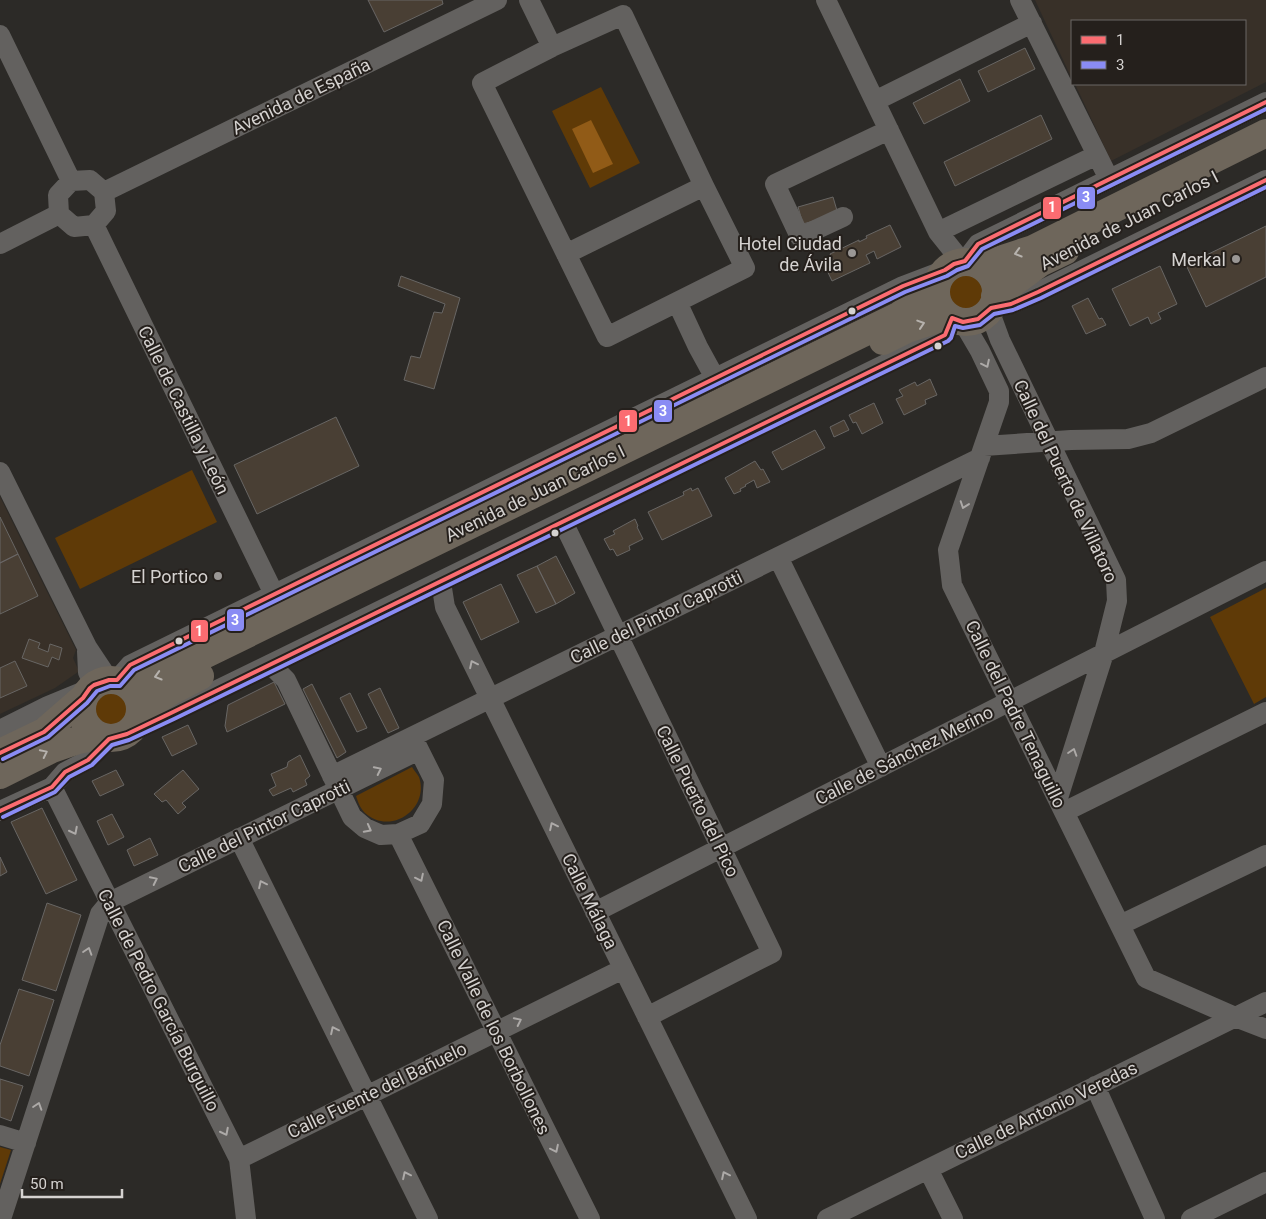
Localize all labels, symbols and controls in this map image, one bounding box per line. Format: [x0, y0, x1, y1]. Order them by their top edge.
legend [1071, 20, 1246, 85]
text: 1 [1116, 31, 1124, 49]
street label: Avenida de España [228, 53, 374, 139]
text: 3 [1116, 56, 1124, 74]
street label: Avenida de Juan Carlos I [1036, 166, 1222, 274]
line badge: 3 [1076, 186, 1096, 210]
text: 3 [1082, 189, 1090, 205]
line badge: 1 [1042, 196, 1062, 220]
text: 1 [1048, 199, 1056, 215]
place label: Hotel Ciudad de Ávila [739, 233, 842, 275]
marker: Hotel Ciudad de Ávila [846, 247, 858, 259]
one-way arrow [1014, 248, 1022, 258]
place label: Merkal [1171, 249, 1226, 270]
marker: Merkal [1230, 253, 1242, 265]
unlabelled marker [847, 306, 857, 316]
one-way arrow [917, 320, 925, 330]
street label: Calle de Castilla y León [134, 322, 234, 498]
unlabelled marker [933, 341, 943, 351]
one-way arrow [980, 359, 990, 368]
street label: Calle del Puerto de Villatoro [1010, 376, 1122, 586]
line badge: 3 [653, 399, 673, 423]
text: 3 [659, 403, 667, 419]
line badge: 1 [618, 409, 638, 433]
text: 1 [624, 413, 632, 429]
street label: Avenida de Juan Carlos I [442, 440, 628, 546]
one-way arrow [960, 500, 970, 508]
unlabelled marker [550, 528, 560, 538]
place label: El Portico [131, 566, 208, 587]
street label: Calle del Pintor Caprotti [566, 566, 746, 668]
marker: El Portico [212, 570, 224, 582]
line badge: 3 [226, 608, 245, 632]
text: 3 [231, 612, 239, 628]
street label: Calle del Padre Tenaguillo [961, 617, 1071, 811]
line badge: 1 [190, 619, 209, 643]
text: 1 [195, 623, 203, 639]
unlabelled marker [174, 636, 184, 646]
one-way arrow [469, 660, 479, 669]
one-way arrow [154, 670, 163, 680]
street label: Calle de Sánchez Merino [811, 701, 997, 809]
street label: Calle Puerto del Pico [652, 722, 744, 880]
one-way arrow [1067, 748, 1077, 757]
one-way arrow [39, 749, 48, 759]
one-way arrow [373, 766, 382, 776]
street label: Calle del Pintor Caprotti [174, 775, 354, 877]
one-way arrow [549, 822, 559, 831]
one-way arrow [363, 823, 372, 833]
one-way arrow [68, 826, 78, 835]
street label: Calle Málaga [558, 850, 622, 952]
one-way arrow [414, 873, 424, 882]
one-way arrow [148, 877, 157, 887]
one-way arrow [257, 880, 268, 889]
street label: Calle de Pedro García Burguillo [94, 885, 224, 1115]
street label: Calle Valle de los Borbollones [433, 916, 555, 1138]
one-way arrow [82, 948, 92, 956]
one-way arrow [513, 1017, 522, 1027]
one-way arrow [330, 1026, 340, 1035]
street label: Calle Fuente del Bañuelo [284, 1037, 470, 1143]
street label: Calle de Antonio Veredas [951, 1057, 1141, 1163]
one-way arrow [32, 1102, 42, 1111]
one-way arrow [219, 1127, 229, 1136]
one-way arrow [549, 1144, 559, 1153]
scale bar [22, 1166, 122, 1198]
one-way arrow [402, 1171, 412, 1180]
one-way arrow [721, 1171, 731, 1180]
text: 50 m [30, 1175, 64, 1193]

